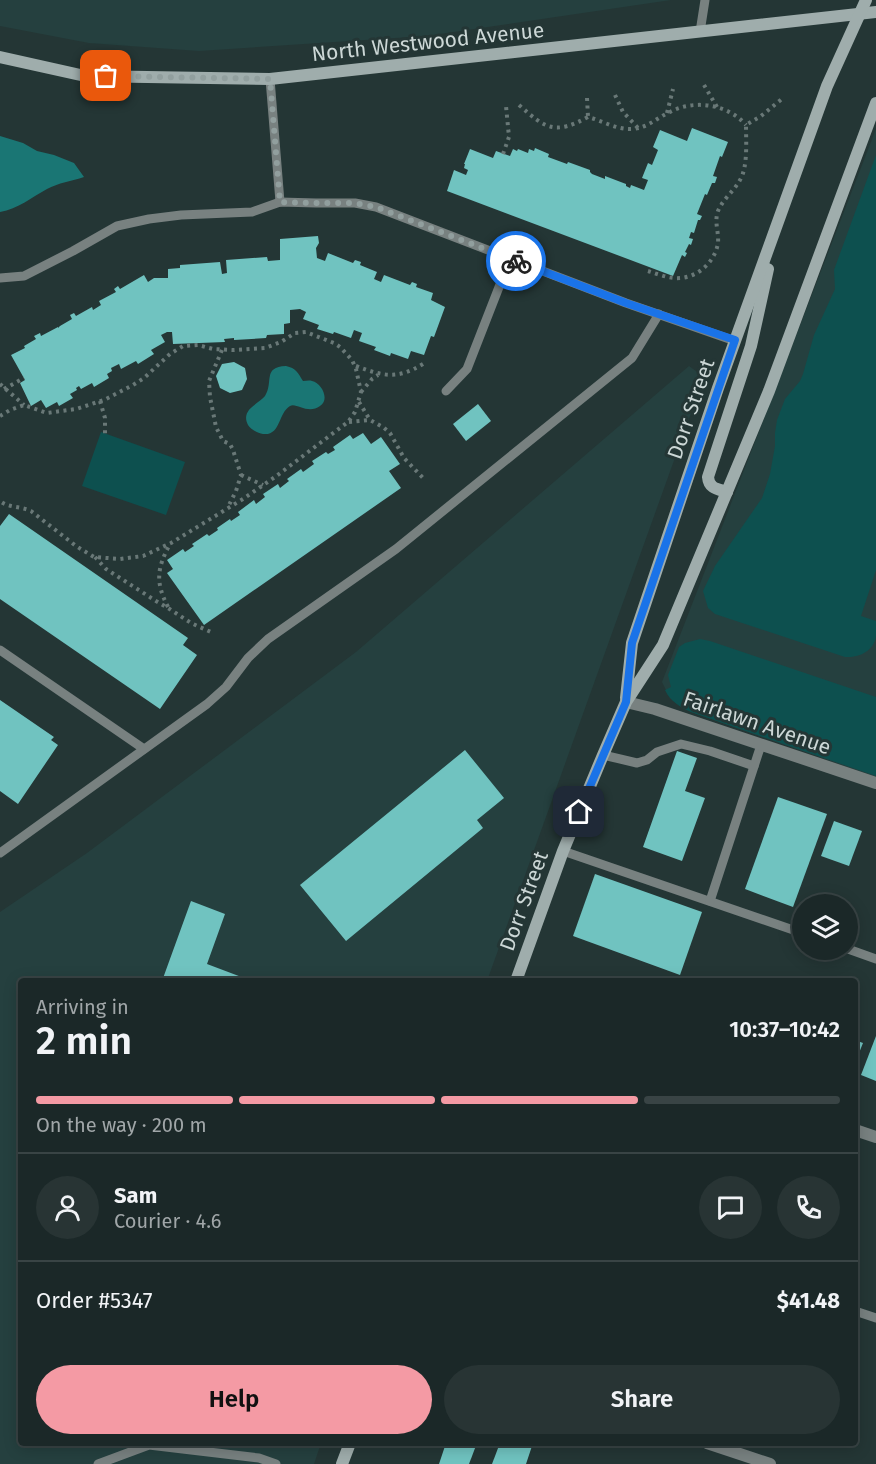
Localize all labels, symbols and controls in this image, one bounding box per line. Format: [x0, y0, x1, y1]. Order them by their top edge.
street label: North Westwood Avenue [311, 17, 545, 67]
pin [80, 50, 131, 101]
icon: bag [89, 59, 122, 92]
courier [486, 231, 546, 291]
icon: bike [500, 245, 533, 278]
street label: Dorr Street [662, 355, 720, 463]
street label: Fairlawn Avenue [680, 686, 834, 760]
pin [553, 786, 604, 837]
icon: home [562, 795, 595, 828]
street label: Dorr Street [494, 847, 554, 955]
map controls [792, 894, 858, 960]
button: layers [792, 894, 858, 960]
text: Arriving in [36, 995, 129, 1019]
text: 10:37–10:42 [729, 1016, 840, 1043]
text: 2 min [36, 1018, 132, 1064]
text: On the way · 200 m [36, 1113, 207, 1137]
button: person [36, 1176, 99, 1239]
button: chat [699, 1176, 762, 1239]
button: phone [777, 1176, 840, 1239]
text: Sam [114, 1182, 157, 1209]
text: Courier · 4.6 [114, 1209, 221, 1233]
text: Order #5347 [36, 1287, 153, 1314]
text: $41.48 [777, 1287, 840, 1314]
button: Help [36, 1365, 432, 1434]
button: Share [444, 1365, 840, 1434]

